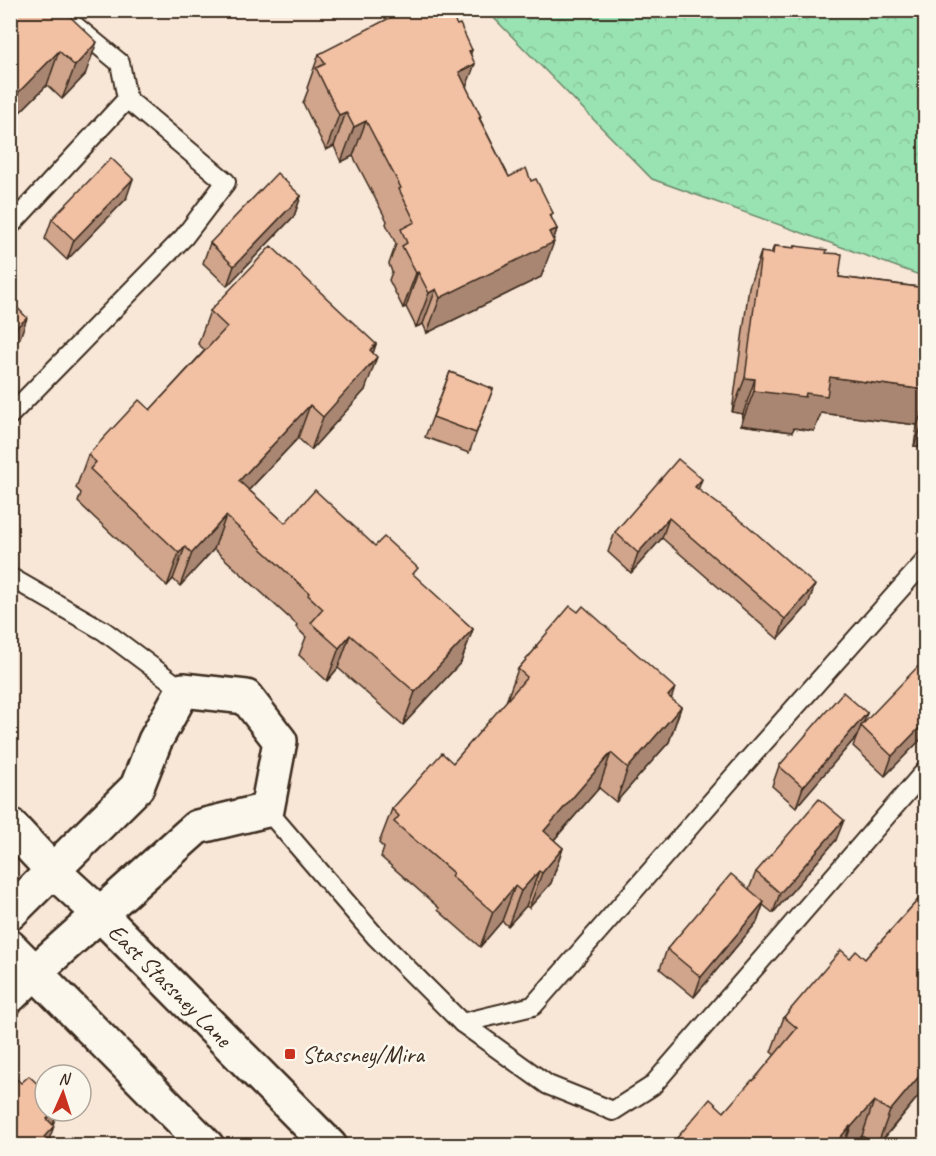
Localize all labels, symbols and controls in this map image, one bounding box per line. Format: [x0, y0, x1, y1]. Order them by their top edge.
street label: East Stassney Lane [102, 917, 240, 1055]
place label: Stassney/Mira [302, 1039, 425, 1069]
marker: Stassney/Mira [283, 1047, 297, 1061]
north arrow [33, 1063, 93, 1123]
text: N [58, 1069, 72, 1089]

